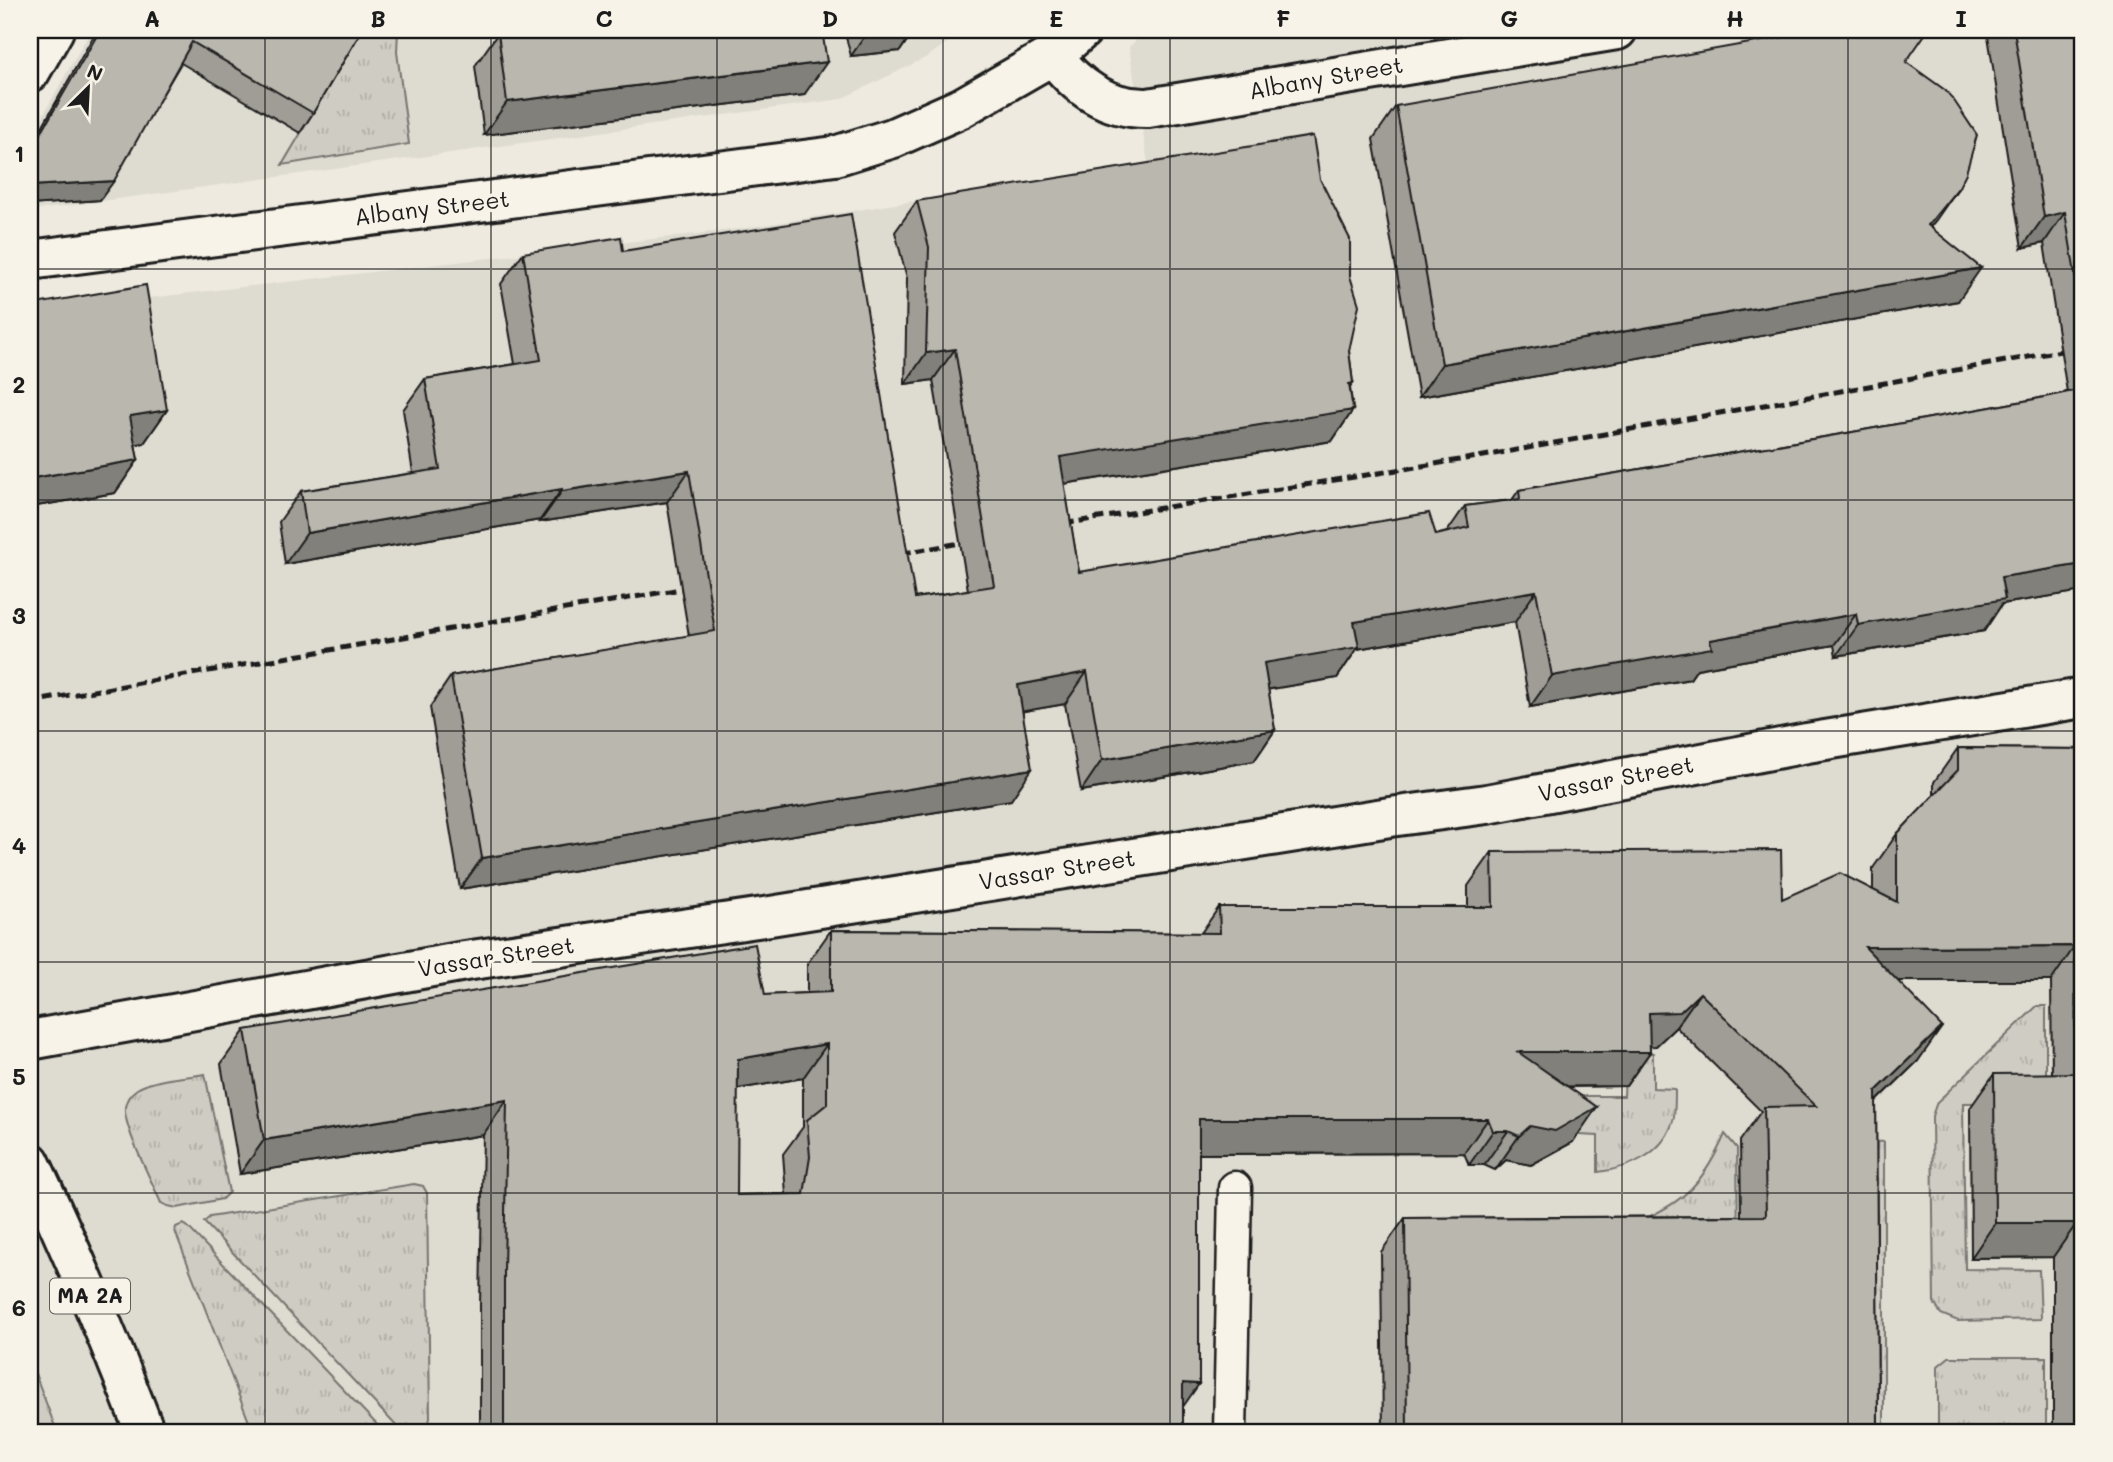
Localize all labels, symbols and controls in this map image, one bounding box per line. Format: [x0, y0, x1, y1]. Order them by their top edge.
text: A [144, 3, 160, 33]
text: B [370, 3, 386, 33]
text: C [595, 3, 613, 33]
text: D [822, 3, 838, 33]
text: E [1049, 3, 1063, 33]
text: F [1276, 3, 1290, 33]
text: G [1500, 3, 1518, 33]
text: H [1726, 3, 1744, 33]
text: I [1955, 3, 1967, 33]
street label: Albany Street [1246, 49, 1405, 105]
north arrow [52, 52, 122, 122]
text: N [83, 58, 107, 86]
text: 1 [14, 138, 24, 168]
street label: Albany Street [353, 183, 511, 231]
text: 2 [13, 369, 25, 399]
text: 3 [12, 600, 26, 630]
street label: Vassar Street [1535, 748, 1696, 808]
text: 4 [12, 830, 26, 860]
street label: Vassar Street [977, 842, 1137, 896]
street label: Vassar Street [416, 929, 576, 983]
text: 5 [12, 1061, 26, 1091]
road number: MA 2A [50, 1278, 130, 1314]
text: 6 [12, 1292, 26, 1322]

